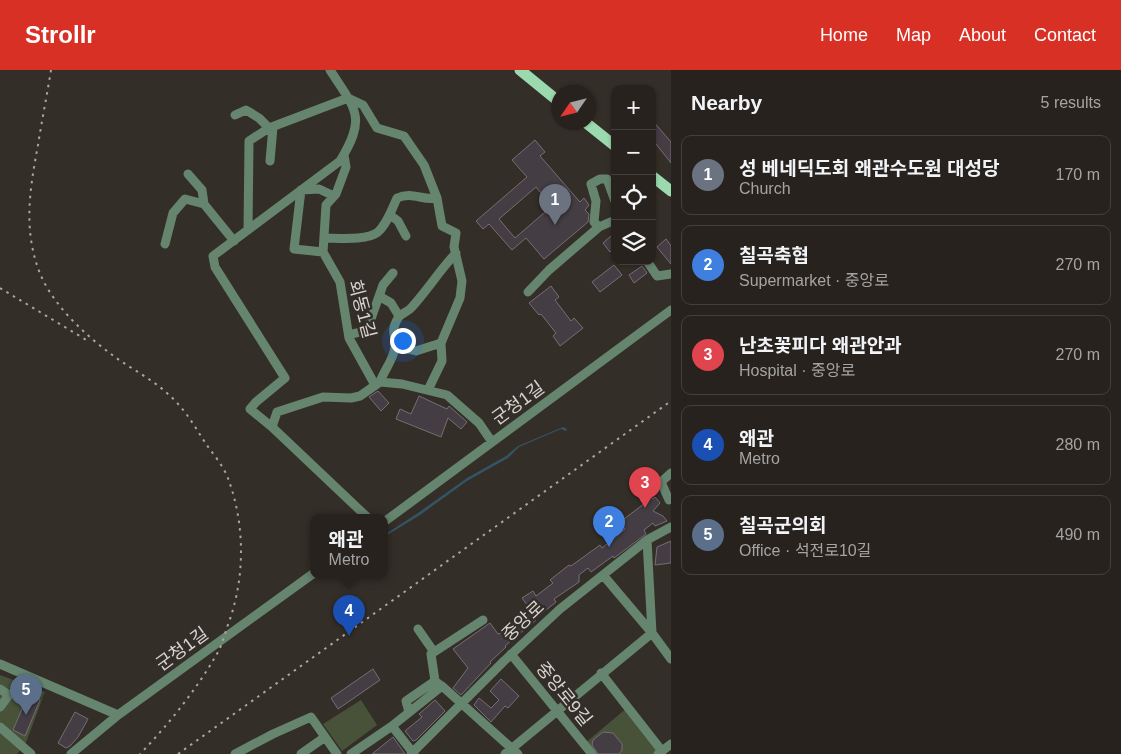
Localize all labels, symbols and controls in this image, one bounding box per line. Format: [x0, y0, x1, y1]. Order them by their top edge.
text: Strollr [25, 21, 96, 48]
text: Home [820, 25, 868, 45]
text: Map [896, 25, 931, 45]
text: About [959, 25, 1006, 45]
text: Contact [1034, 25, 1096, 45]
north arrow [551, 85, 596, 130]
map controls [611, 85, 656, 265]
button: + [611, 85, 656, 130]
text: Nearby [691, 91, 762, 114]
text: 5 results [1041, 94, 1101, 111]
button: − [611, 130, 656, 175]
text: 성 베네딕도회 왜관수도원 대성당 [739, 158, 1000, 179]
text: 1 [704, 166, 712, 183]
text: 170 m [1056, 166, 1100, 183]
button: locate [611, 175, 656, 220]
text: Church [739, 180, 791, 197]
pin: 1 [539, 184, 571, 225]
button: layers [611, 220, 656, 265]
text: 칠곡축협 [739, 245, 809, 266]
text: 2 [704, 256, 712, 273]
text: 270 m [1056, 256, 1100, 273]
text: Supermarket · 중앙로 [739, 272, 889, 289]
street label: 회동1길 [345, 278, 379, 340]
your location [390, 328, 416, 354]
text: 난초꽃피다 왜관안과 [739, 335, 902, 356]
text: 3 [704, 346, 712, 363]
text: 270 m [1056, 346, 1100, 363]
text: Hospital · 중앙로 [739, 362, 855, 379]
street label: 군청1길 [488, 377, 548, 429]
text: 왜관 [739, 428, 774, 449]
text: 4 [704, 436, 712, 453]
text: 280 m [1056, 436, 1100, 453]
text: Metro [739, 450, 780, 467]
pin: 3 [629, 467, 661, 508]
pin: 2 [593, 506, 625, 547]
popup [310, 514, 388, 579]
text: 칠곡군의회 [739, 515, 826, 536]
text: 5 [704, 526, 712, 543]
text: 490 m [1056, 526, 1100, 543]
text: 왜관 [329, 529, 364, 550]
text: Office · 석전로10길 [739, 542, 871, 559]
text: Metro [329, 551, 369, 568]
pin: 4 [333, 595, 365, 636]
street label: 중앙로 [498, 597, 548, 645]
street label: 군청1길 [152, 623, 212, 675]
street label: 중앙로9길 [532, 658, 596, 730]
pin: 5 [10, 674, 42, 715]

